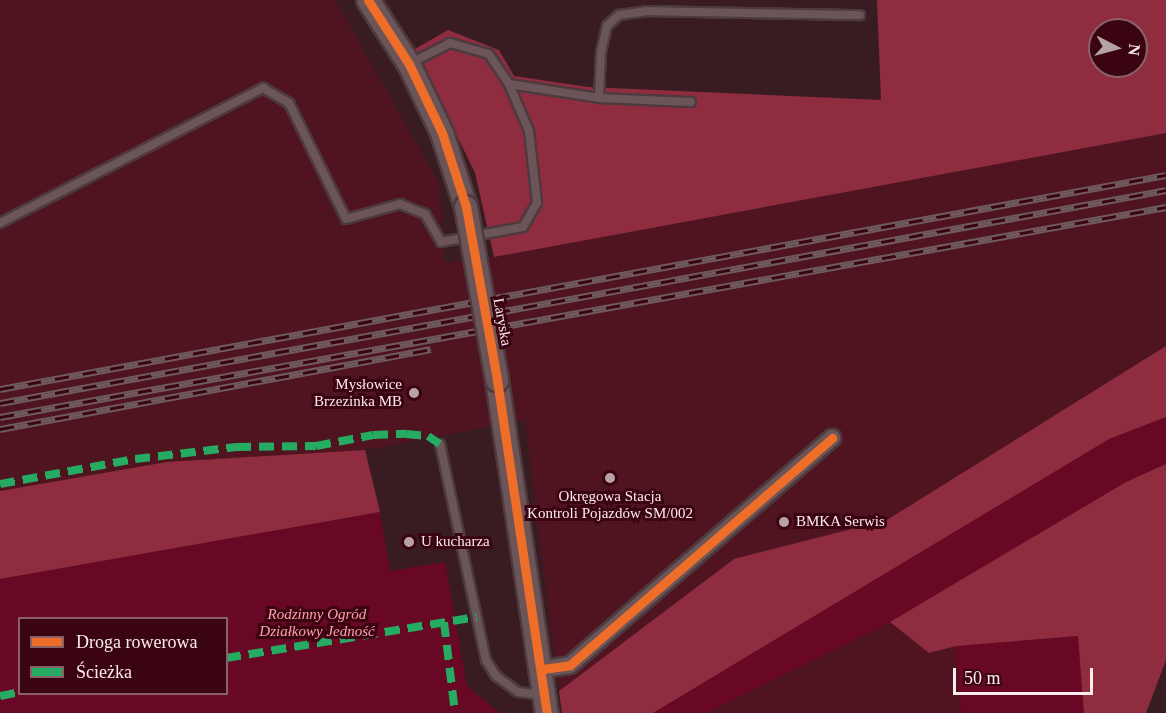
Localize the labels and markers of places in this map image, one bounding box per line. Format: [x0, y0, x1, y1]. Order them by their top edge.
place label: Mysłowice Brzezinka MB [314, 375, 402, 410]
marker: Mysłowice Brzezinka MB [407, 386, 421, 400]
marker: Okręgowa Stacja Kontroli Pojazdów SM/002 [603, 471, 617, 485]
place label: Okręgowa Stacja Kontroli Pojazdów SM/002 [527, 487, 693, 522]
place label: BMKA Serwis [796, 513, 886, 531]
marker: BMKA Serwis [777, 515, 791, 529]
place label: U kucharza [421, 533, 490, 551]
marker: U kucharza [402, 535, 416, 549]

